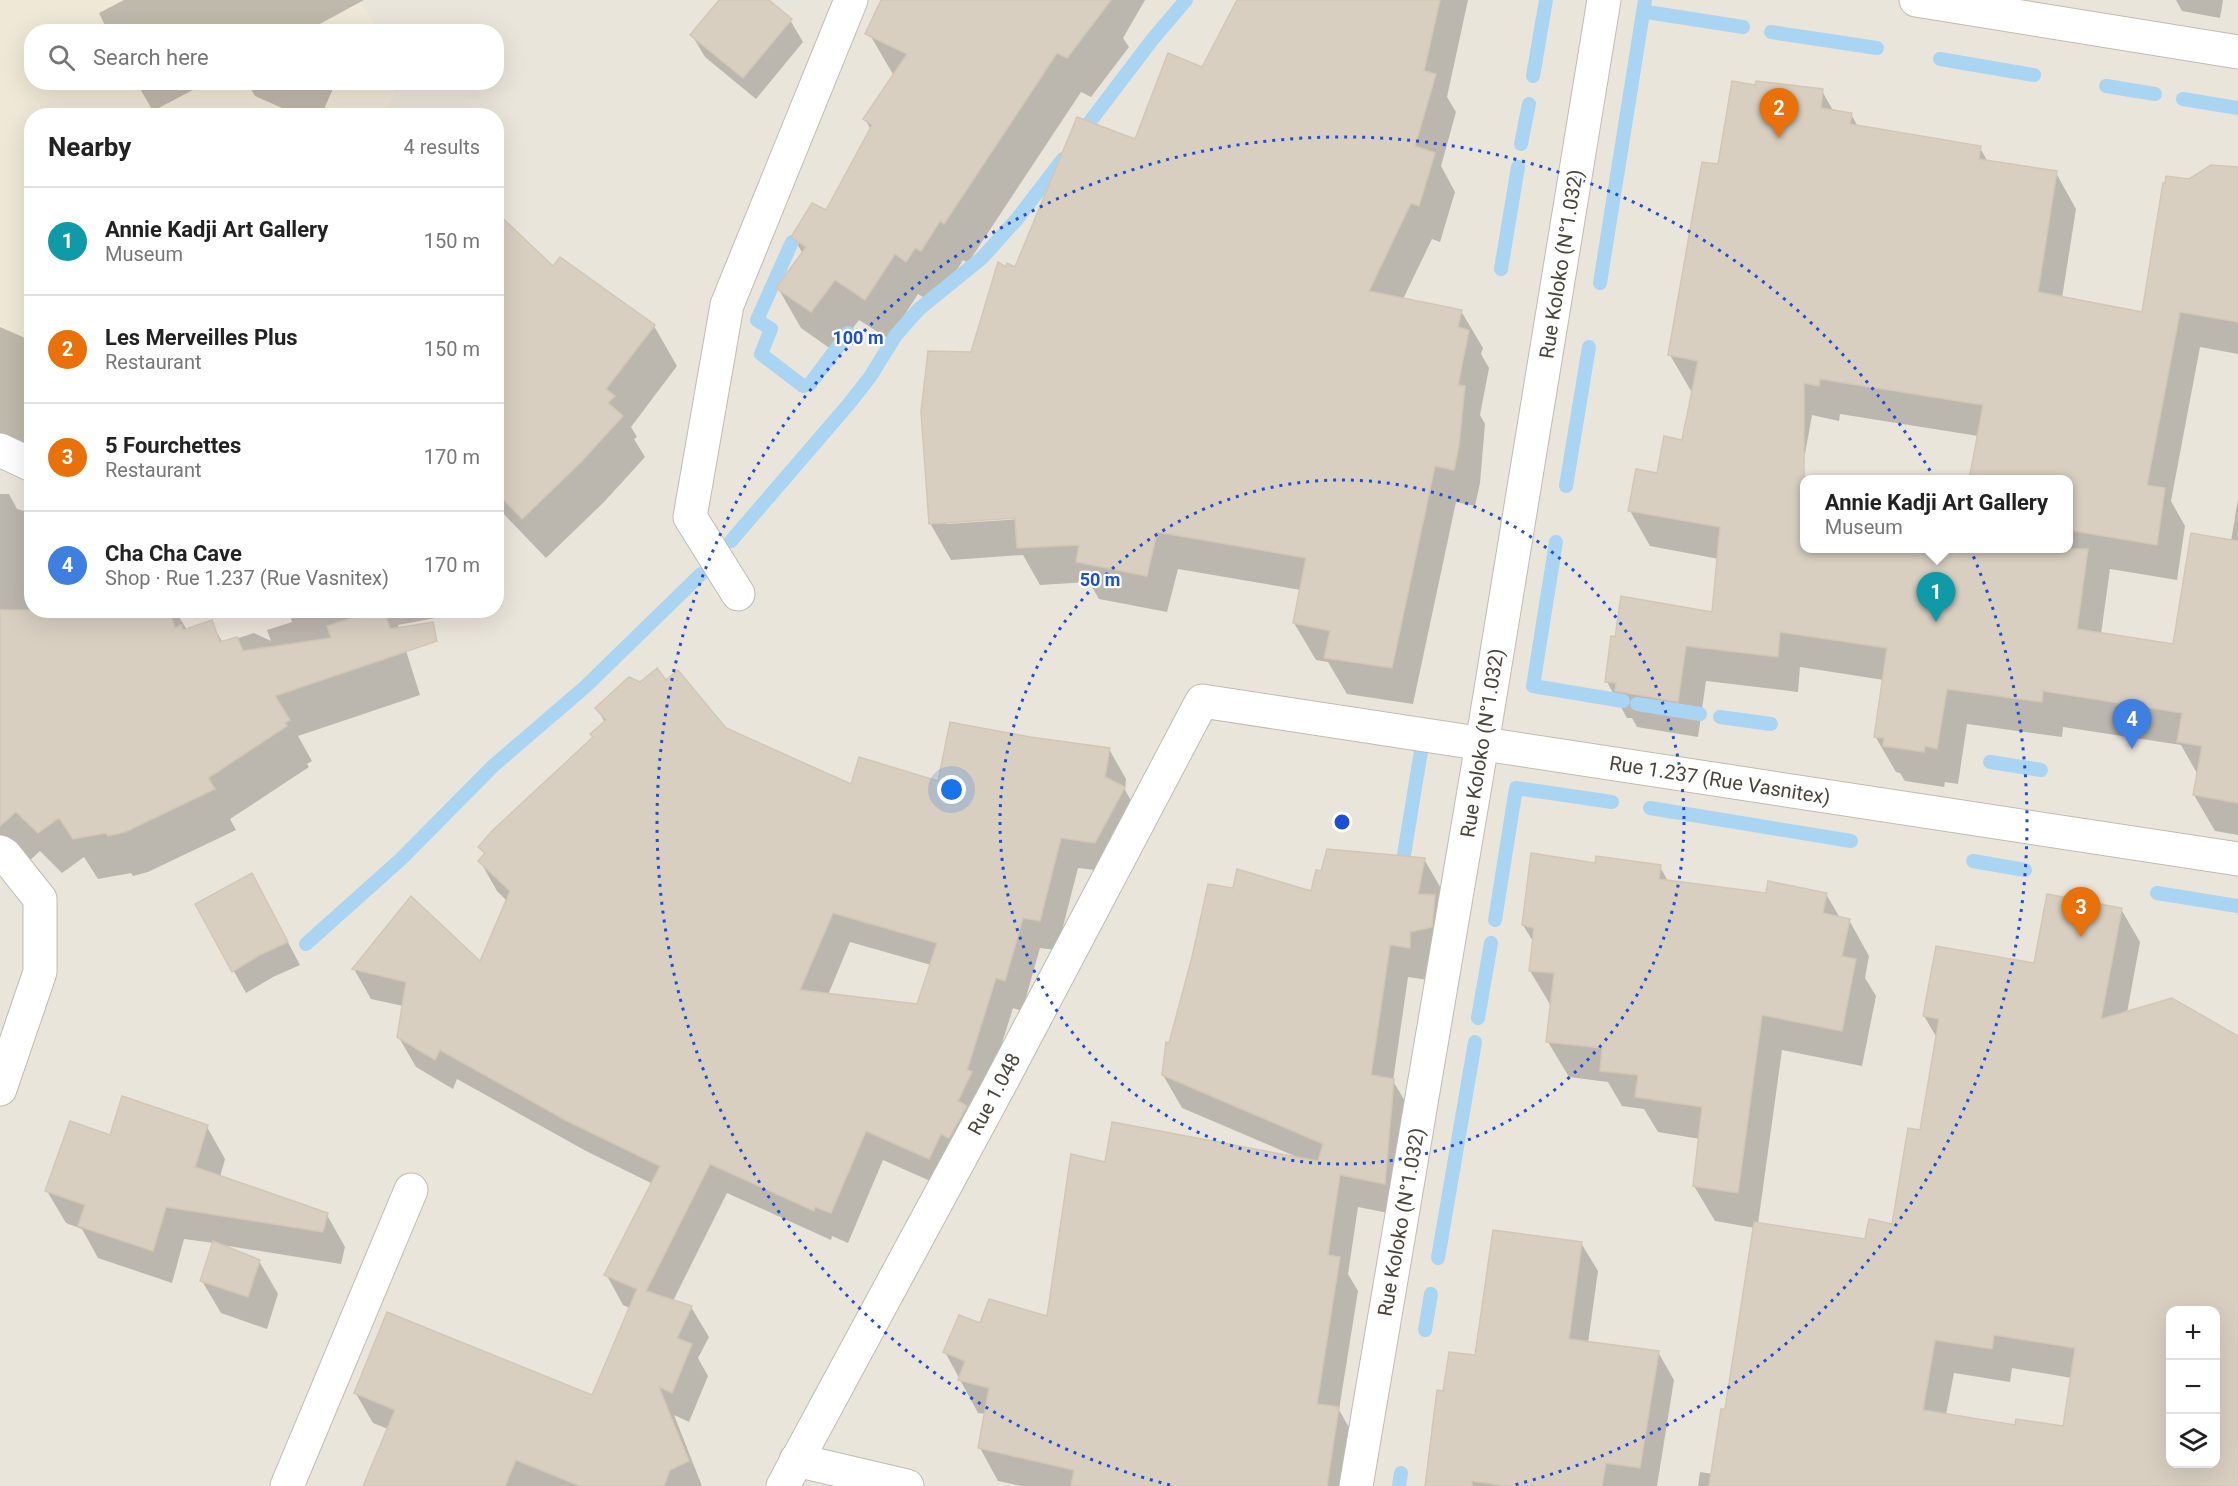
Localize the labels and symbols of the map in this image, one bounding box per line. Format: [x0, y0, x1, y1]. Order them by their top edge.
pin: 2 [1760, 88, 1798, 138]
street label: Rue Koloko (N°1.032) [1534, 168, 1588, 360]
text: 100 m [832, 327, 884, 348]
text: 50 m [1080, 569, 1120, 590]
pin: 1 [1916, 572, 1956, 622]
street label: Rue Koloko (N°1.032) [1455, 647, 1509, 839]
pin: 4 [2112, 700, 2152, 749]
street label: Rue 1.237 (Rue Vasnitex) [1608, 751, 1832, 809]
your location [937, 775, 966, 804]
centre of rings [1332, 812, 1352, 832]
pin: 3 [2062, 888, 2100, 937]
street label: Rue 1.048 [962, 1049, 1026, 1139]
street label: Rue Koloko (N°1.032) [1373, 1126, 1429, 1318]

